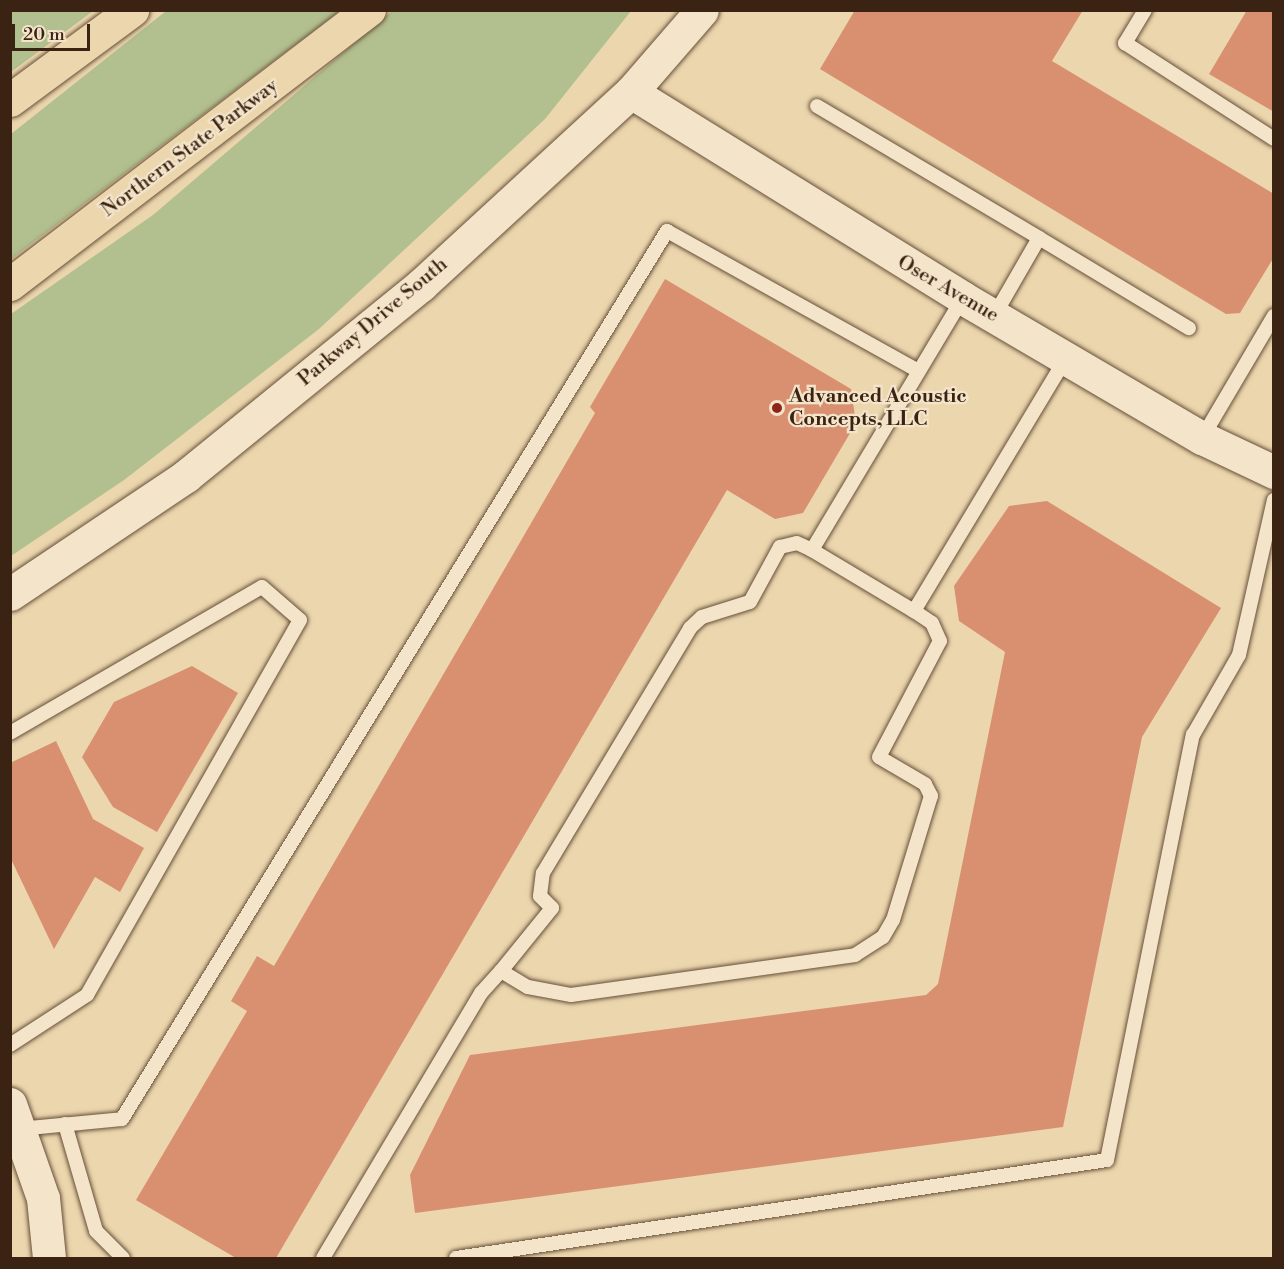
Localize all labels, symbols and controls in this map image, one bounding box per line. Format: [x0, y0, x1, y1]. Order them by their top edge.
scale bar [15, 12, 93, 50]
text: 20 m [23, 23, 65, 46]
street label: Northern State Parkway [97, 74, 283, 222]
street label: Oser Avenue [893, 250, 1003, 328]
street label: Parkway Drive South [293, 252, 453, 392]
place label: Advanced Acoustic Concepts, LLC [789, 384, 967, 431]
marker: Advanced Acoustic Concepts, LLC [770, 401, 784, 415]

